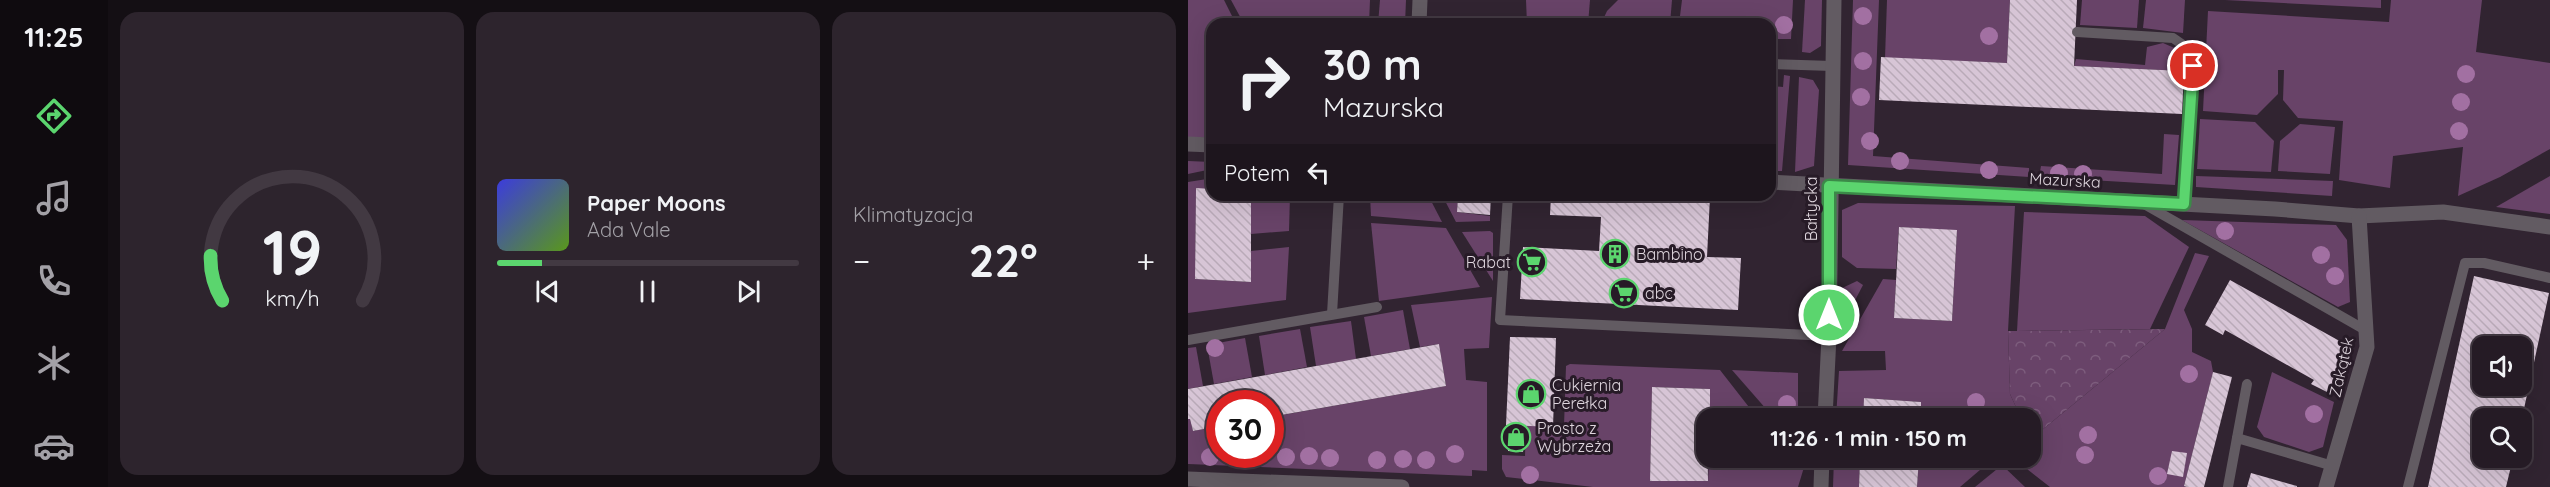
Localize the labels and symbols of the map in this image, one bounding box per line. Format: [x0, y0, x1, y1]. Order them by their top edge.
pin [2167, 40, 2218, 91]
street label: Mazurska [2029, 168, 2101, 192]
street label: Bałtycka [1801, 177, 1821, 241]
building icon: Bambino [1599, 238, 1631, 270]
place label: Bambino [1636, 244, 1703, 264]
supermarket icon: Rabat [1516, 246, 1548, 278]
place label: Rabat [1466, 252, 1511, 272]
supermarket icon: abc [1608, 277, 1640, 309]
place label: abc [1645, 283, 1673, 303]
position arrow [1797, 283, 1861, 347]
street label: Zakątek [2324, 335, 2358, 399]
place label: Cukiernia Perełka [1552, 375, 1621, 413]
shop icon: Cukiernia Perełka [1515, 378, 1547, 410]
speed limit sign: 30 [1206, 390, 1284, 468]
place label: Prosto z Wybrzeża [1537, 418, 1611, 456]
shop icon: Prosto z Wybrzeża [1500, 421, 1532, 453]

